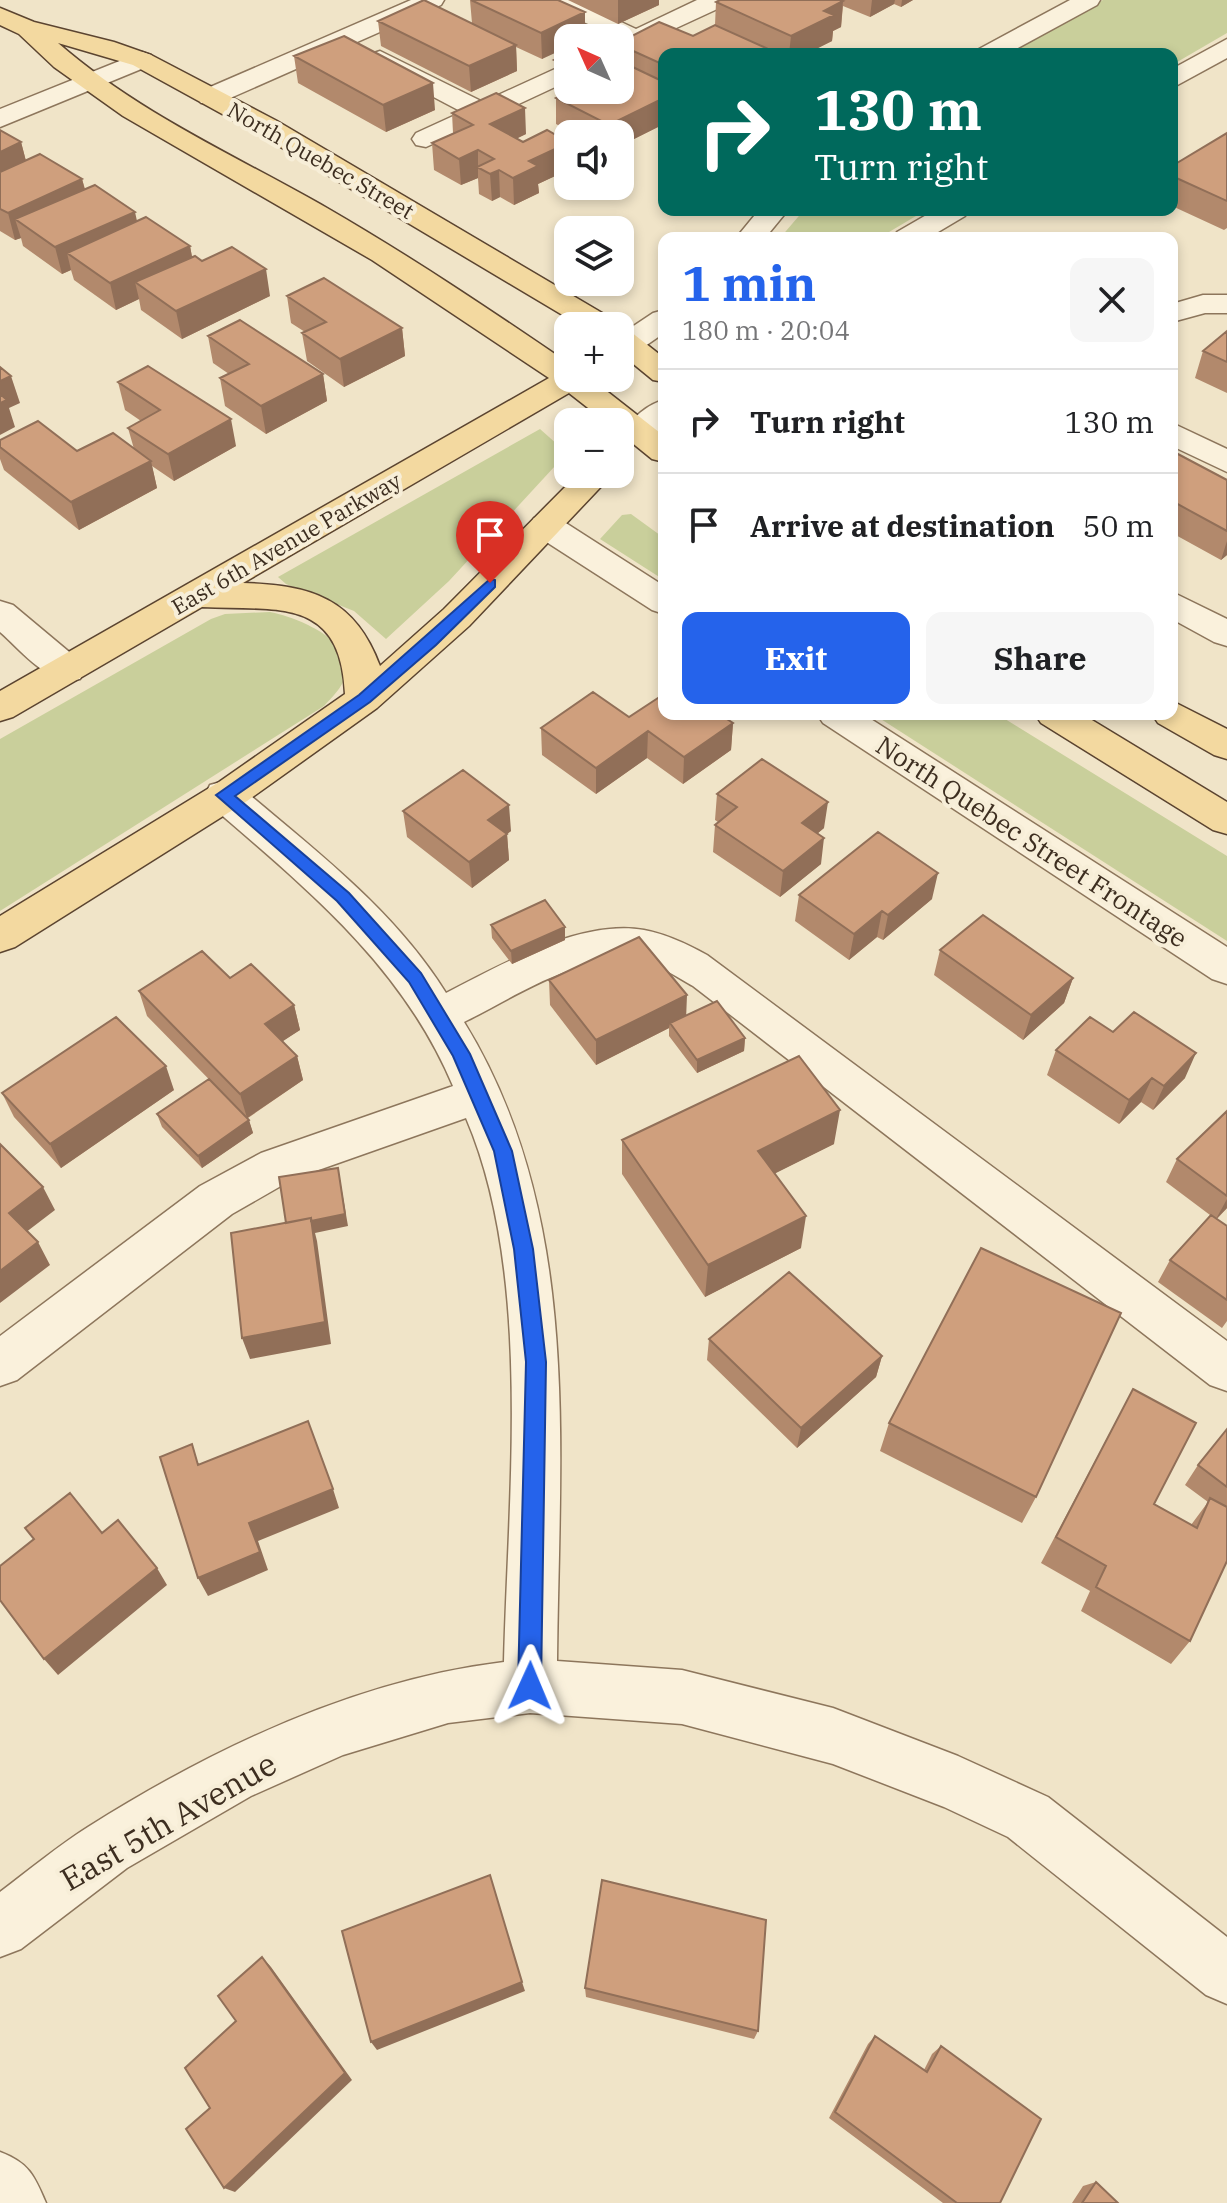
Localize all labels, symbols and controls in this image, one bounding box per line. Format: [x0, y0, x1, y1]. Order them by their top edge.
north arrow [554, 24, 634, 104]
map controls [554, 24, 634, 488]
text: 130 m [814, 73, 982, 145]
icon: right [682, 80, 786, 184]
street label: North Quebec Street [223, 95, 420, 225]
button: sound [554, 120, 634, 200]
text: Turn right [814, 143, 988, 190]
button: layers [554, 216, 634, 296]
text: 1 min [682, 252, 816, 314]
button: close [1070, 258, 1154, 342]
button: + [554, 312, 634, 392]
text: 180 m · 20:04 [682, 313, 850, 347]
icon: right [682, 399, 726, 443]
text: Turn right [750, 402, 905, 441]
text: 130 m [1064, 402, 1154, 441]
button: − [554, 408, 634, 488]
street label: East 6th Avenue Parkway [166, 465, 406, 621]
pin [456, 501, 524, 583]
icon: arrive [682, 503, 726, 547]
text: Arrive at destination [750, 506, 1055, 545]
text: 50 m [1082, 506, 1154, 545]
icon: arrive [468, 513, 512, 557]
button: Exit [682, 612, 910, 704]
button: Share [926, 612, 1154, 704]
street label: North Quebec Street Frontage [870, 727, 1194, 955]
position arrow [488, 1644, 572, 1728]
street label: East 5th Avenue [53, 1742, 283, 1900]

